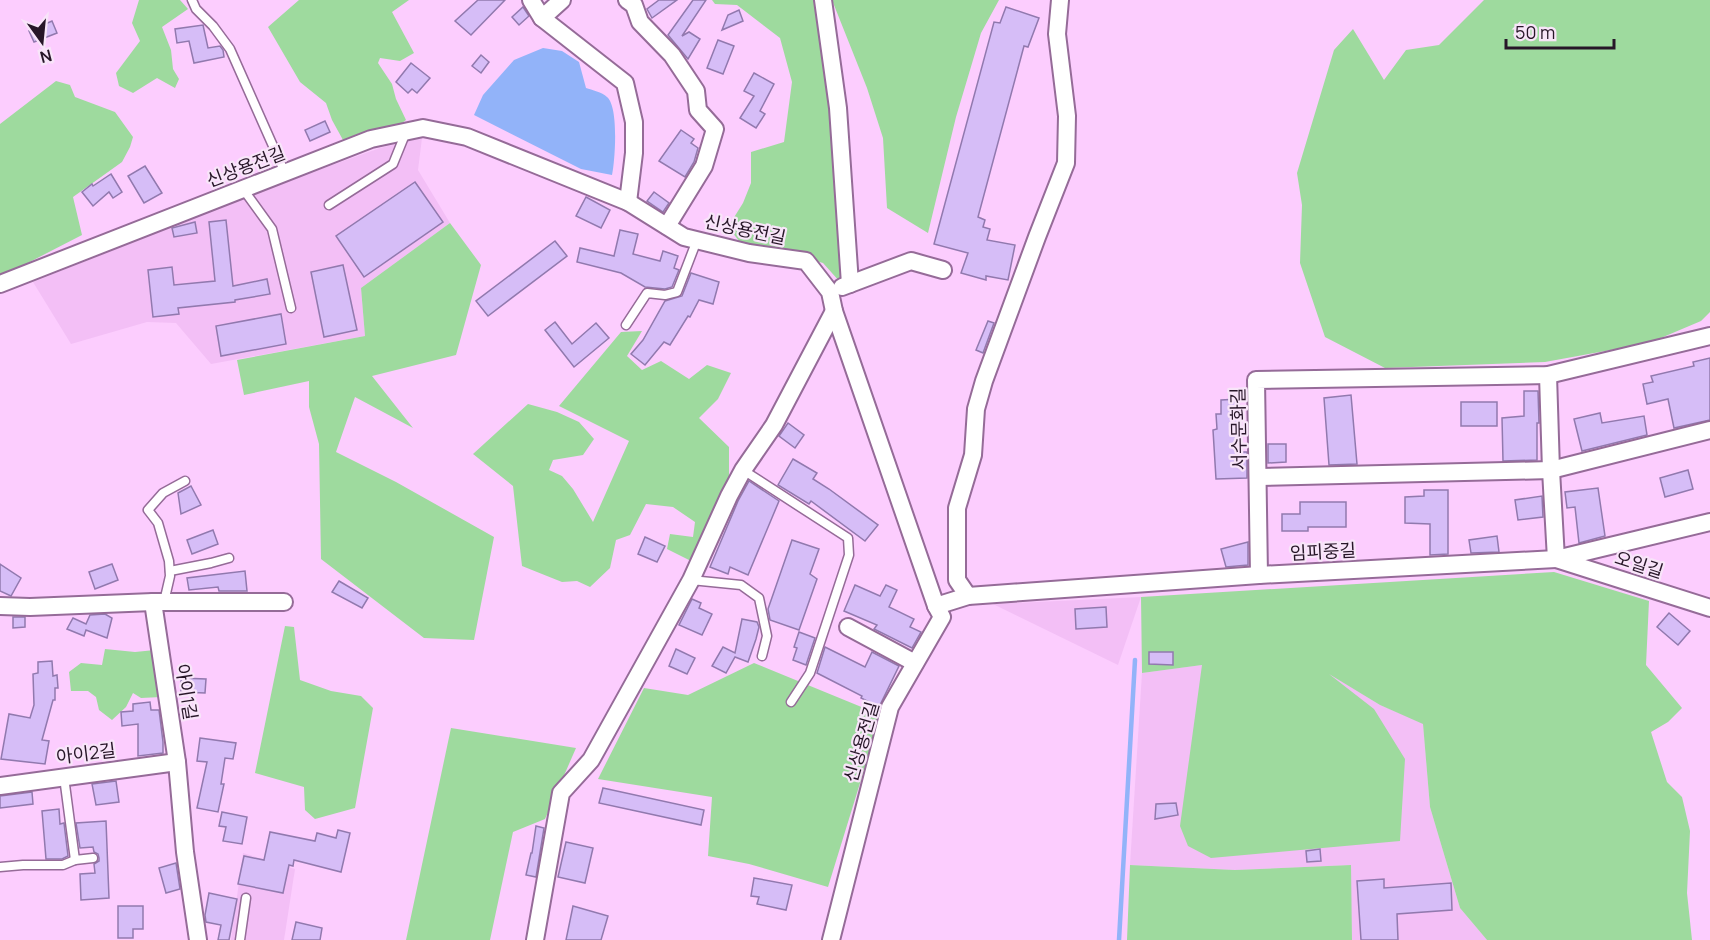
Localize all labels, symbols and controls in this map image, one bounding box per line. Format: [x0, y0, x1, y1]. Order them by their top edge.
north arrow [12, 12, 72, 72]
scale bar [1506, 12, 1614, 50]
text: 50 m [1515, 20, 1555, 44]
text: N [37, 44, 54, 69]
street label: 신상용전길 [203, 140, 289, 192]
street label: 신상용전길 [702, 209, 788, 249]
street label: 서수문화길 [1225, 387, 1251, 471]
street label: 임피중길 [1289, 537, 1357, 565]
street label: 오일길 [1612, 545, 1667, 583]
street label: 아이1길 [171, 662, 203, 722]
street label: 신상용전길 [838, 699, 884, 785]
street label: 아이2길 [55, 737, 117, 769]

